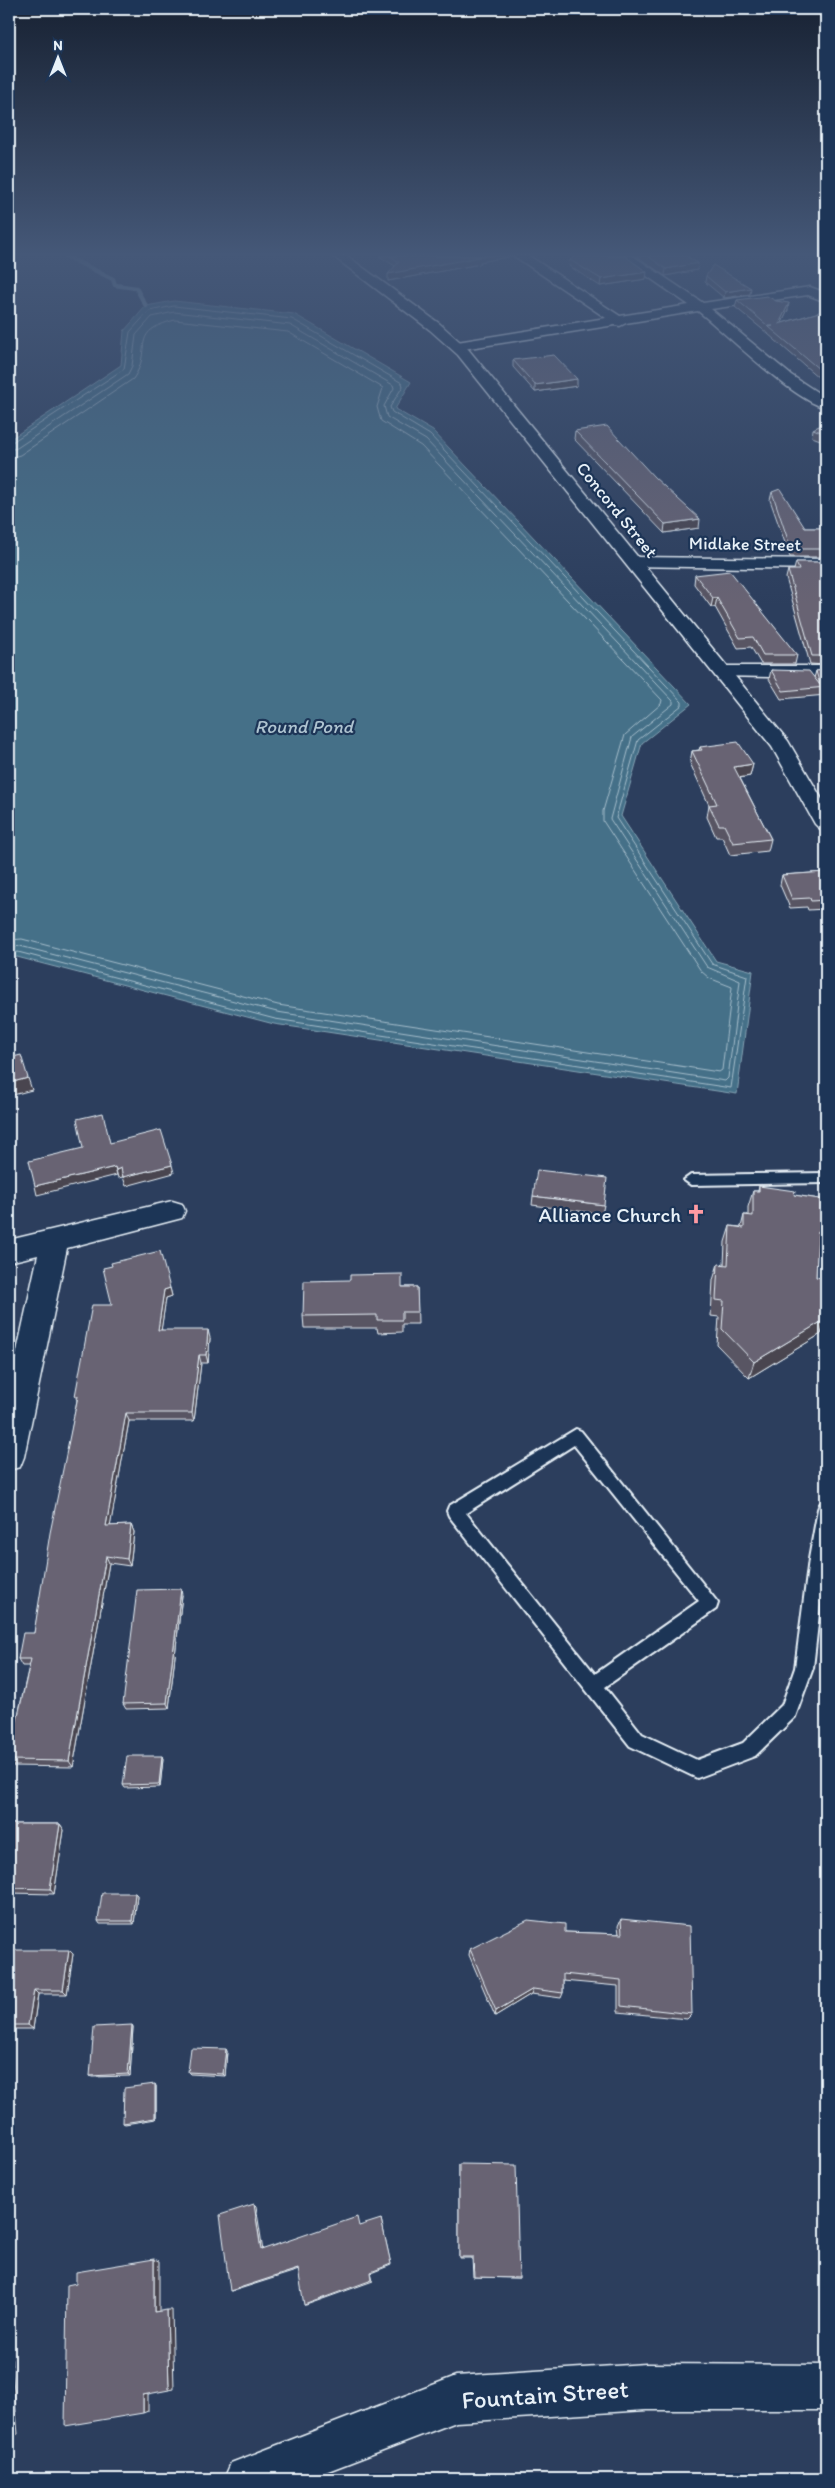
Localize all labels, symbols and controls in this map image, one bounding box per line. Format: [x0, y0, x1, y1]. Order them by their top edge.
north arrow [32, 32, 82, 82]
text: N [53, 37, 63, 54]
street label: Concord Street [572, 457, 663, 563]
street label: Midlake Street [689, 532, 802, 556]
water label: Round Pond [255, 715, 355, 738]
place label: Alliance Church [539, 1202, 681, 1227]
church icon: Alliance Church [685, 1203, 707, 1225]
street label: Fountain Street [460, 2373, 630, 2415]

